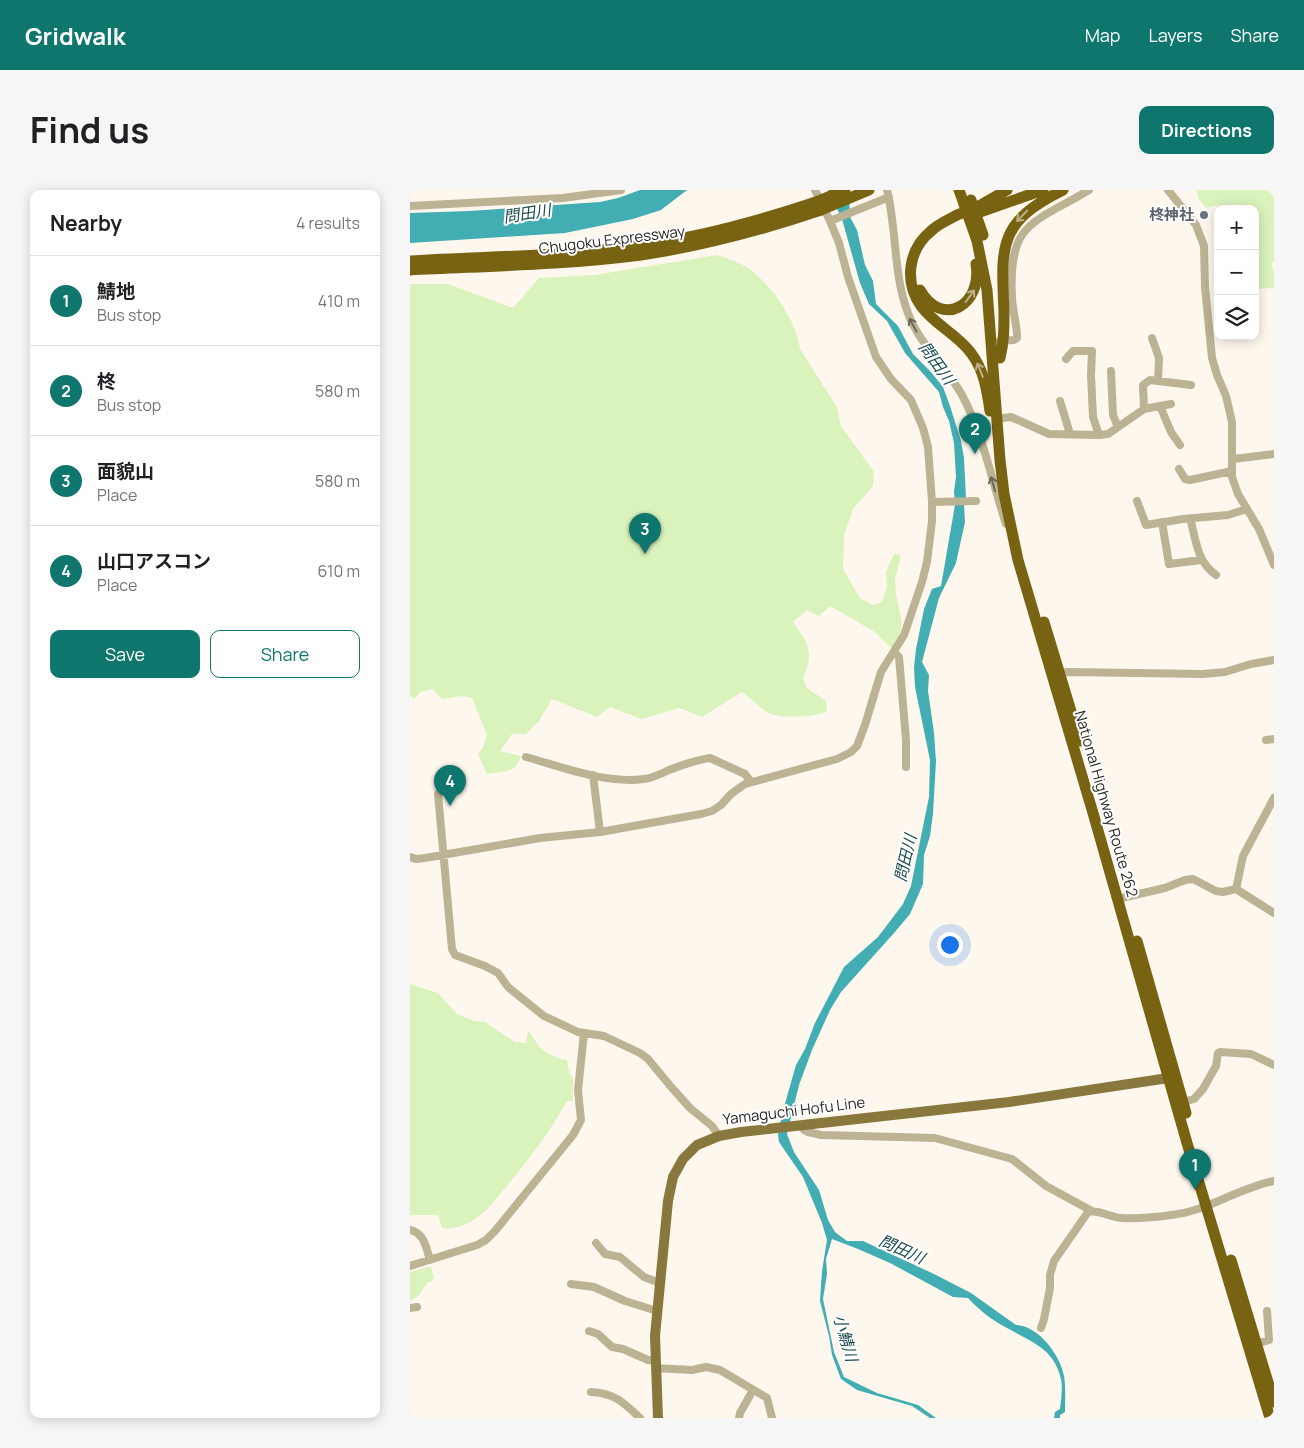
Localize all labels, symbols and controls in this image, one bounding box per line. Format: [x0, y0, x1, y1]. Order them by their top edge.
text: Gridwalk [25, 19, 126, 52]
text: Map [1085, 23, 1120, 47]
text: Layers [1148, 23, 1202, 47]
text: Share [1230, 23, 1279, 47]
text: Find us [30, 106, 149, 154]
button: Directions [1139, 106, 1274, 154]
water label: 問田川 [502, 198, 554, 228]
place label: 柊神社 [1149, 204, 1194, 225]
map controls [1214, 205, 1259, 340]
button: + [1214, 205, 1259, 250]
text: Nearby [50, 209, 122, 237]
marker: 柊神社 [1198, 209, 1210, 221]
one-way arrow [1016, 210, 1028, 223]
text: 4 results [296, 212, 360, 234]
street label: Chugoku Expressway [538, 220, 686, 259]
button: − [1214, 250, 1259, 295]
text: 鯖地 [97, 278, 135, 304]
one-way arrow [965, 289, 975, 303]
text: 1 [62, 290, 70, 312]
text: 410 m [318, 290, 360, 312]
button: layers [1214, 295, 1259, 340]
text: Bus stop [97, 304, 161, 326]
one-way arrow [908, 317, 918, 332]
water label: 問田川 [914, 337, 961, 390]
one-way arrow [975, 363, 985, 378]
text: 柊 [97, 368, 116, 394]
text: 2 [61, 380, 71, 402]
text: 580 m [315, 380, 360, 402]
text: Bus stop [97, 394, 161, 416]
pin: 2 [959, 413, 991, 454]
text: 面貌山 [97, 458, 154, 484]
text: 3 [61, 470, 71, 492]
text: 580 m [315, 470, 360, 492]
one-way arrow [988, 476, 998, 492]
text: Place [97, 484, 137, 506]
pin: 3 [629, 513, 661, 554]
text: 山口アスコン [97, 548, 211, 574]
text: 4 [61, 560, 71, 582]
text: 610 m [318, 560, 360, 582]
text: Place [97, 574, 137, 596]
button: Save [50, 630, 200, 678]
button: Share [210, 630, 360, 678]
street label: National Highway Route 262 [1070, 708, 1143, 900]
pin: 4 [434, 765, 466, 806]
water label: 問田川 [889, 830, 922, 884]
your location [937, 932, 963, 958]
street label: Yamaguchi Hofu Line [722, 1091, 867, 1130]
pin: 1 [1179, 1149, 1211, 1190]
water label: 問田川 [876, 1229, 930, 1270]
water label: 小鯖川 [829, 1312, 864, 1366]

